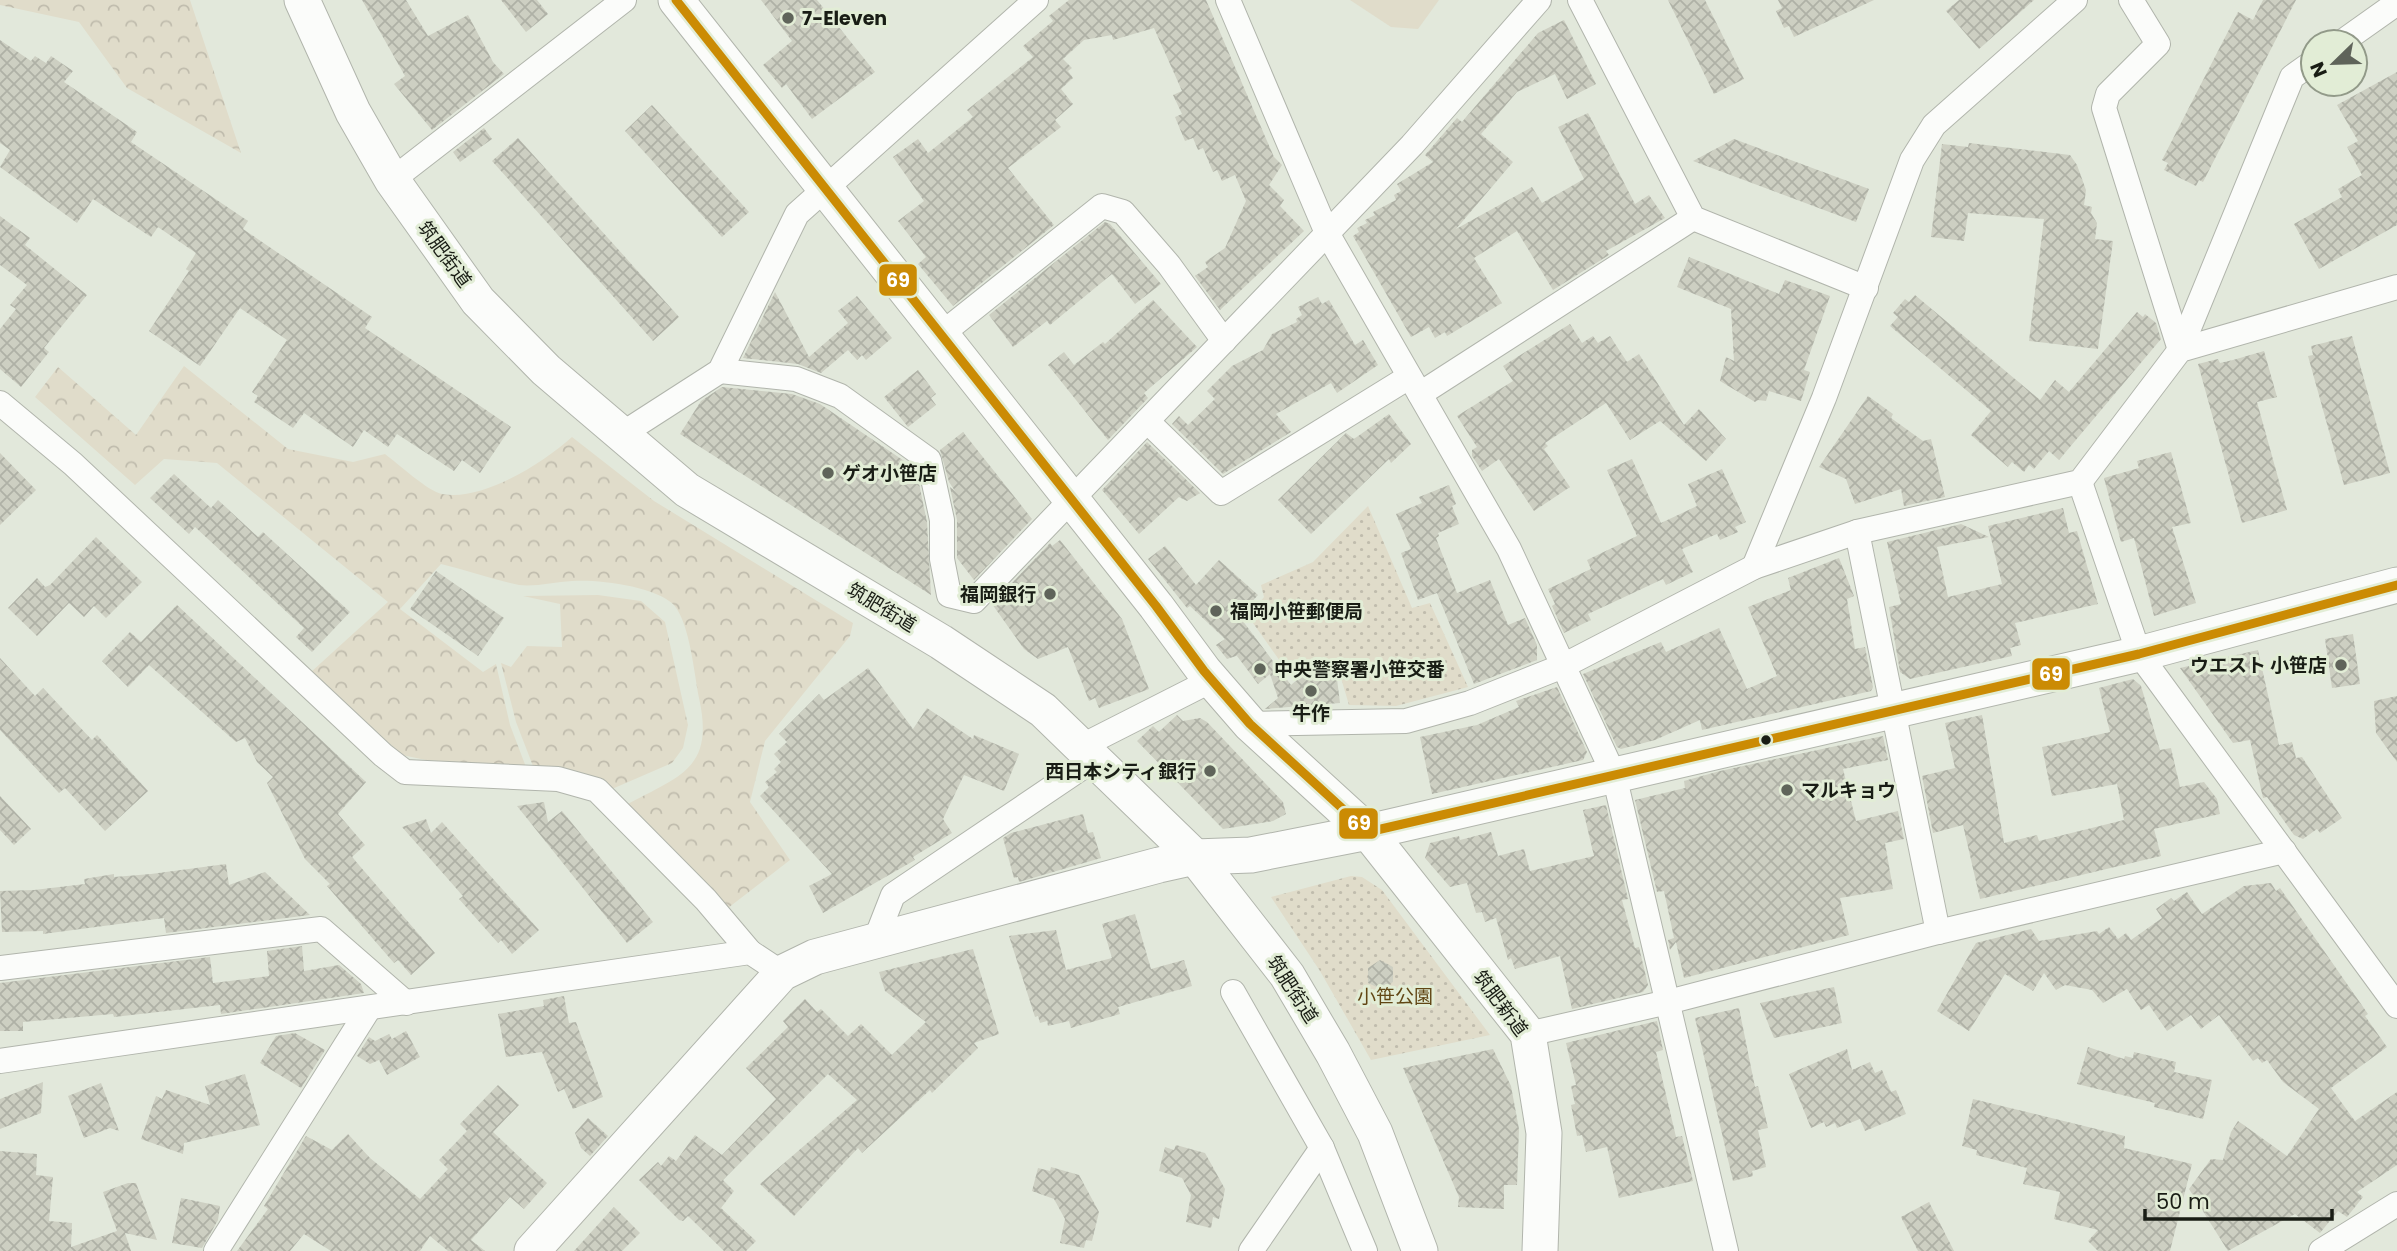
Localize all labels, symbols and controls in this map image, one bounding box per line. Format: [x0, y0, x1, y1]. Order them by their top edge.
place label: 7-Eleven [802, 5, 887, 32]
marker: 7-Eleven [780, 10, 796, 26]
north arrow [2299, 28, 2369, 98]
text: N [2304, 58, 2334, 81]
street label: 筑肥街道 [411, 216, 478, 293]
line badge: 69 [878, 263, 918, 297]
text: 69 [886, 267, 910, 294]
place label: ゲオ小笹店 [842, 460, 937, 487]
marker: ゲオ小笹店 [820, 465, 836, 481]
street label: 筑肥街道 [842, 576, 921, 639]
place label: 福岡銀行 [960, 581, 1036, 608]
marker: 福岡銀行 [1042, 586, 1058, 602]
place label: 福岡小笹郵便局 [1230, 598, 1363, 625]
marker: 福岡小笹郵便局 [1208, 603, 1224, 619]
place label: ウエスト 小笹店 [2190, 652, 2327, 679]
place label: 中央警察署小笹交番 [1274, 656, 1445, 683]
line badge: 69 [2031, 657, 2071, 691]
marker: ウエスト 小笹店 [2333, 657, 2349, 673]
marker: 中央警察署小笹交番 [1252, 661, 1268, 677]
text: 69 [2039, 661, 2063, 688]
marker: 牛作 [1303, 683, 1319, 699]
place label: 牛作 [1292, 700, 1330, 727]
unlabelled marker [1759, 733, 1773, 747]
place label: 西日本シティ銀行 [1045, 758, 1196, 785]
marker: 西日本シティ銀行 [1202, 763, 1218, 779]
place label: マルキョウ [1801, 777, 1896, 804]
marker: マルキョウ [1779, 782, 1795, 798]
line badge: 69 [1338, 807, 1379, 840]
text: 69 [1347, 810, 1371, 837]
street label: 筑肥街道 [1261, 950, 1325, 1029]
street label: 筑肥新道 [1467, 965, 1534, 1042]
park label: 小笹公園 [1357, 983, 1433, 1010]
scale bar [2145, 1178, 2332, 1222]
text: 50 m [2156, 1187, 2210, 1216]

